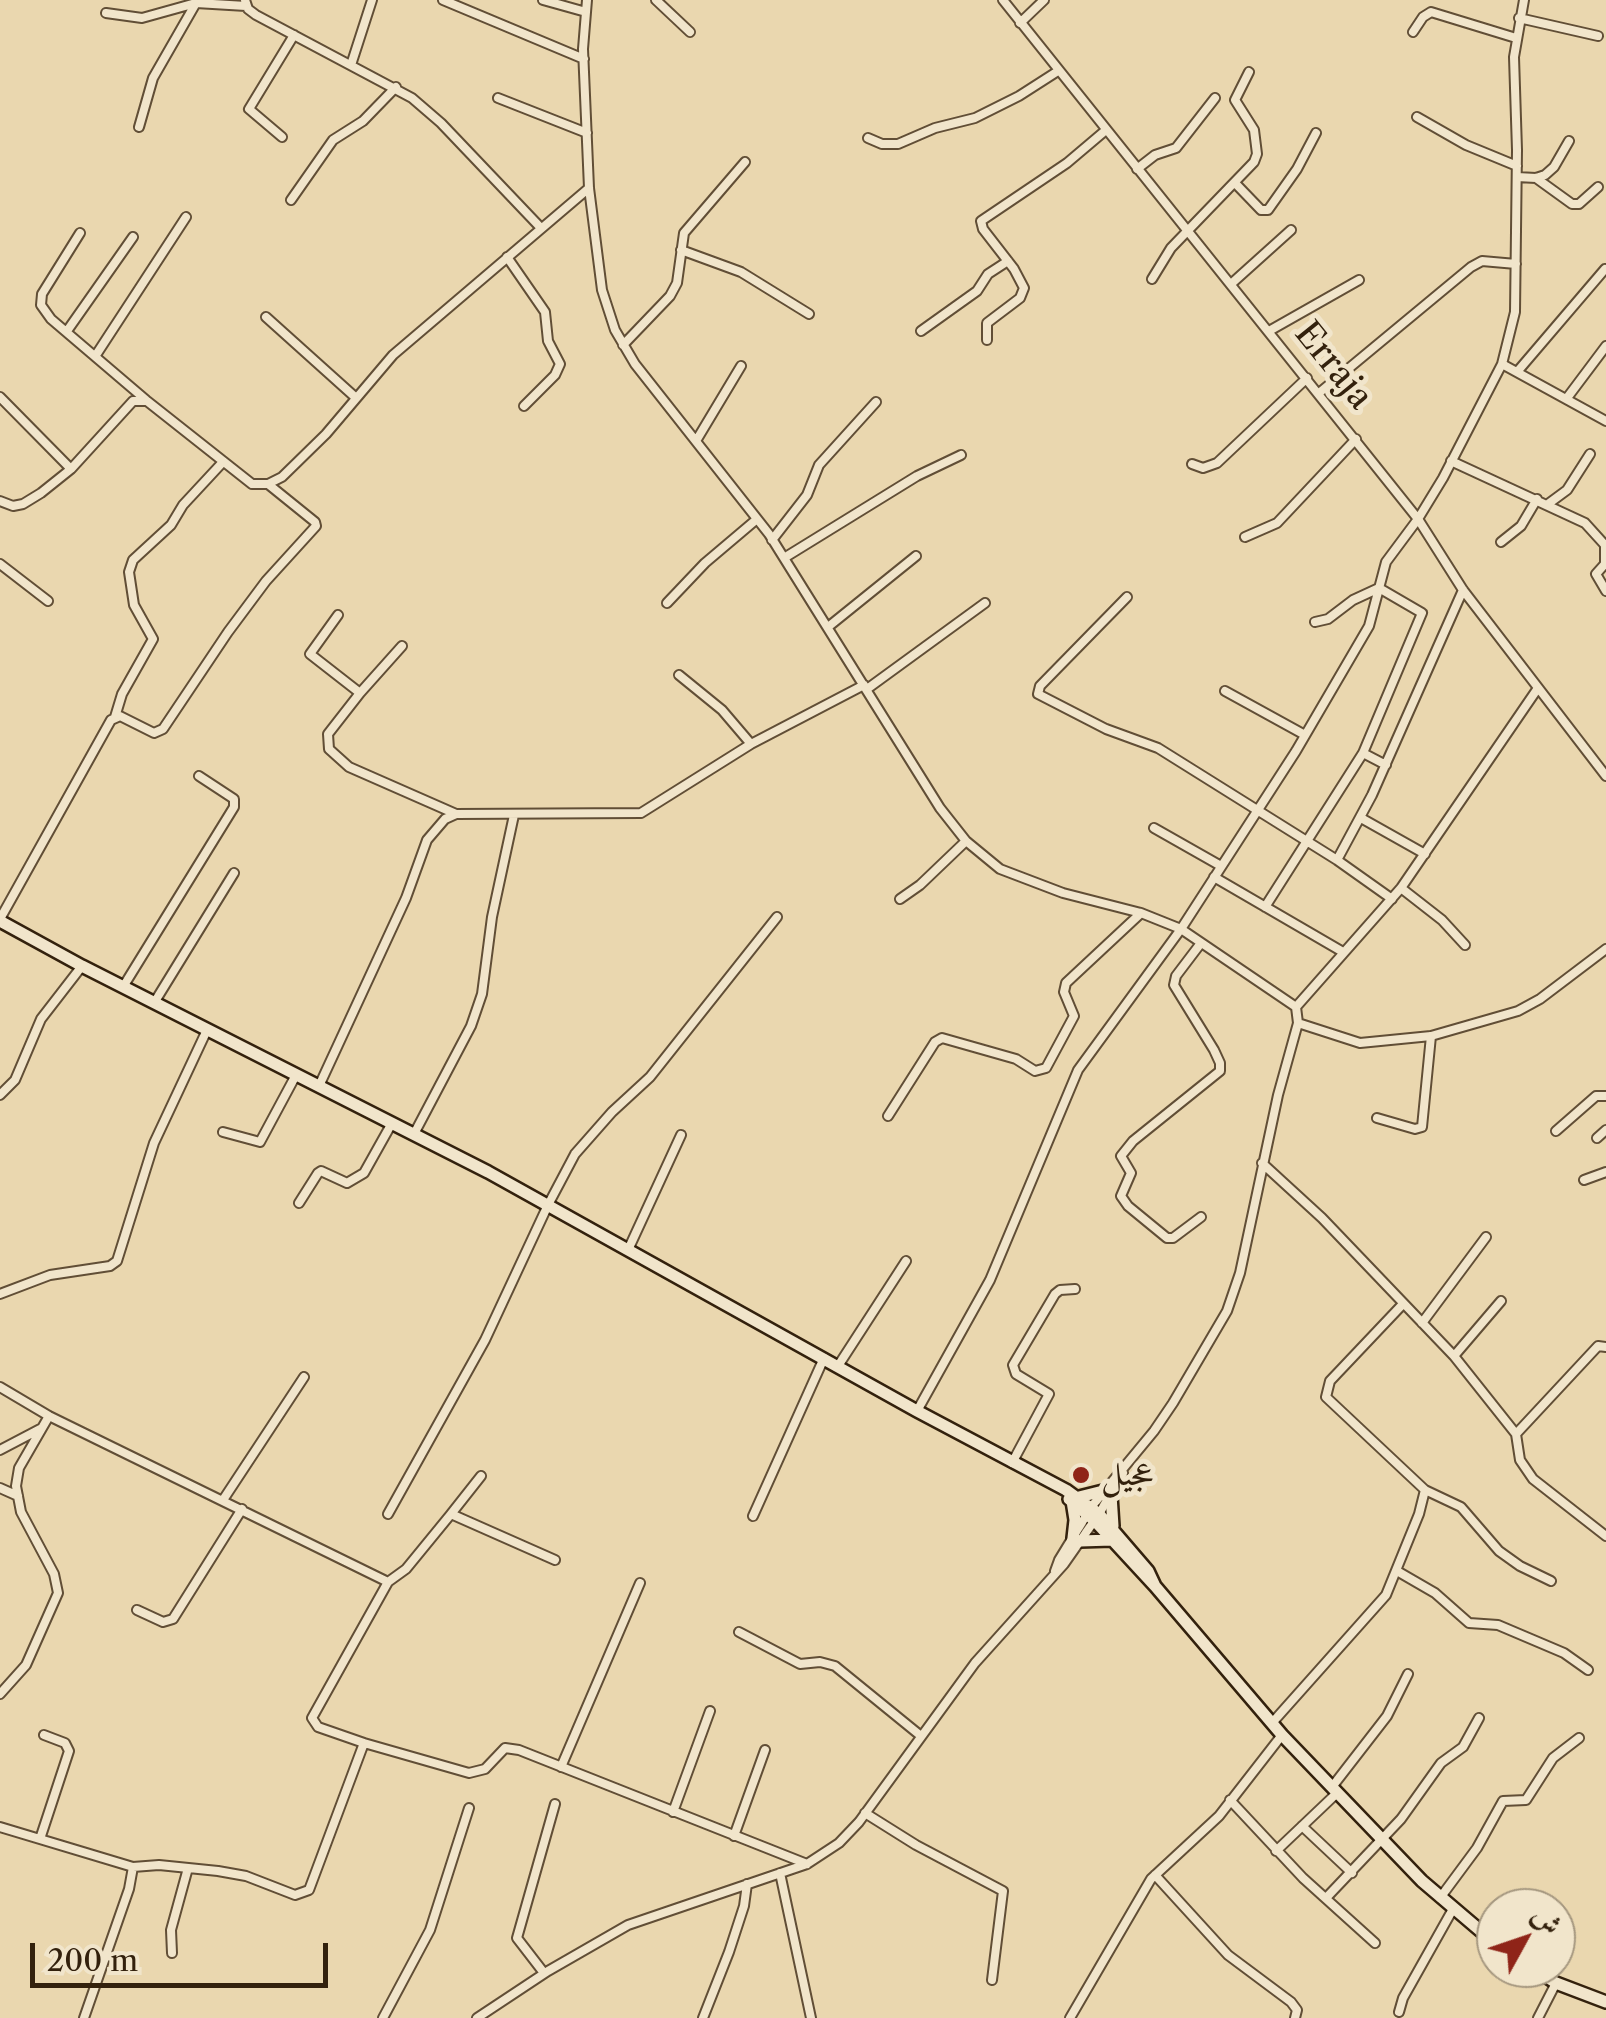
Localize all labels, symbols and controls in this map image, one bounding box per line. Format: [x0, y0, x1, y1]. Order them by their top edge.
street label: Erraja [1285, 314, 1381, 418]
place label: عجيل [1101, 1454, 1153, 1496]
marker: عجيل [1070, 1464, 1092, 1486]
north arrow [1476, 1888, 1576, 1988]
text: ش [1525, 1898, 1569, 1942]
scale bar [35, 1923, 332, 1985]
text: 200 m [47, 1942, 138, 1979]

